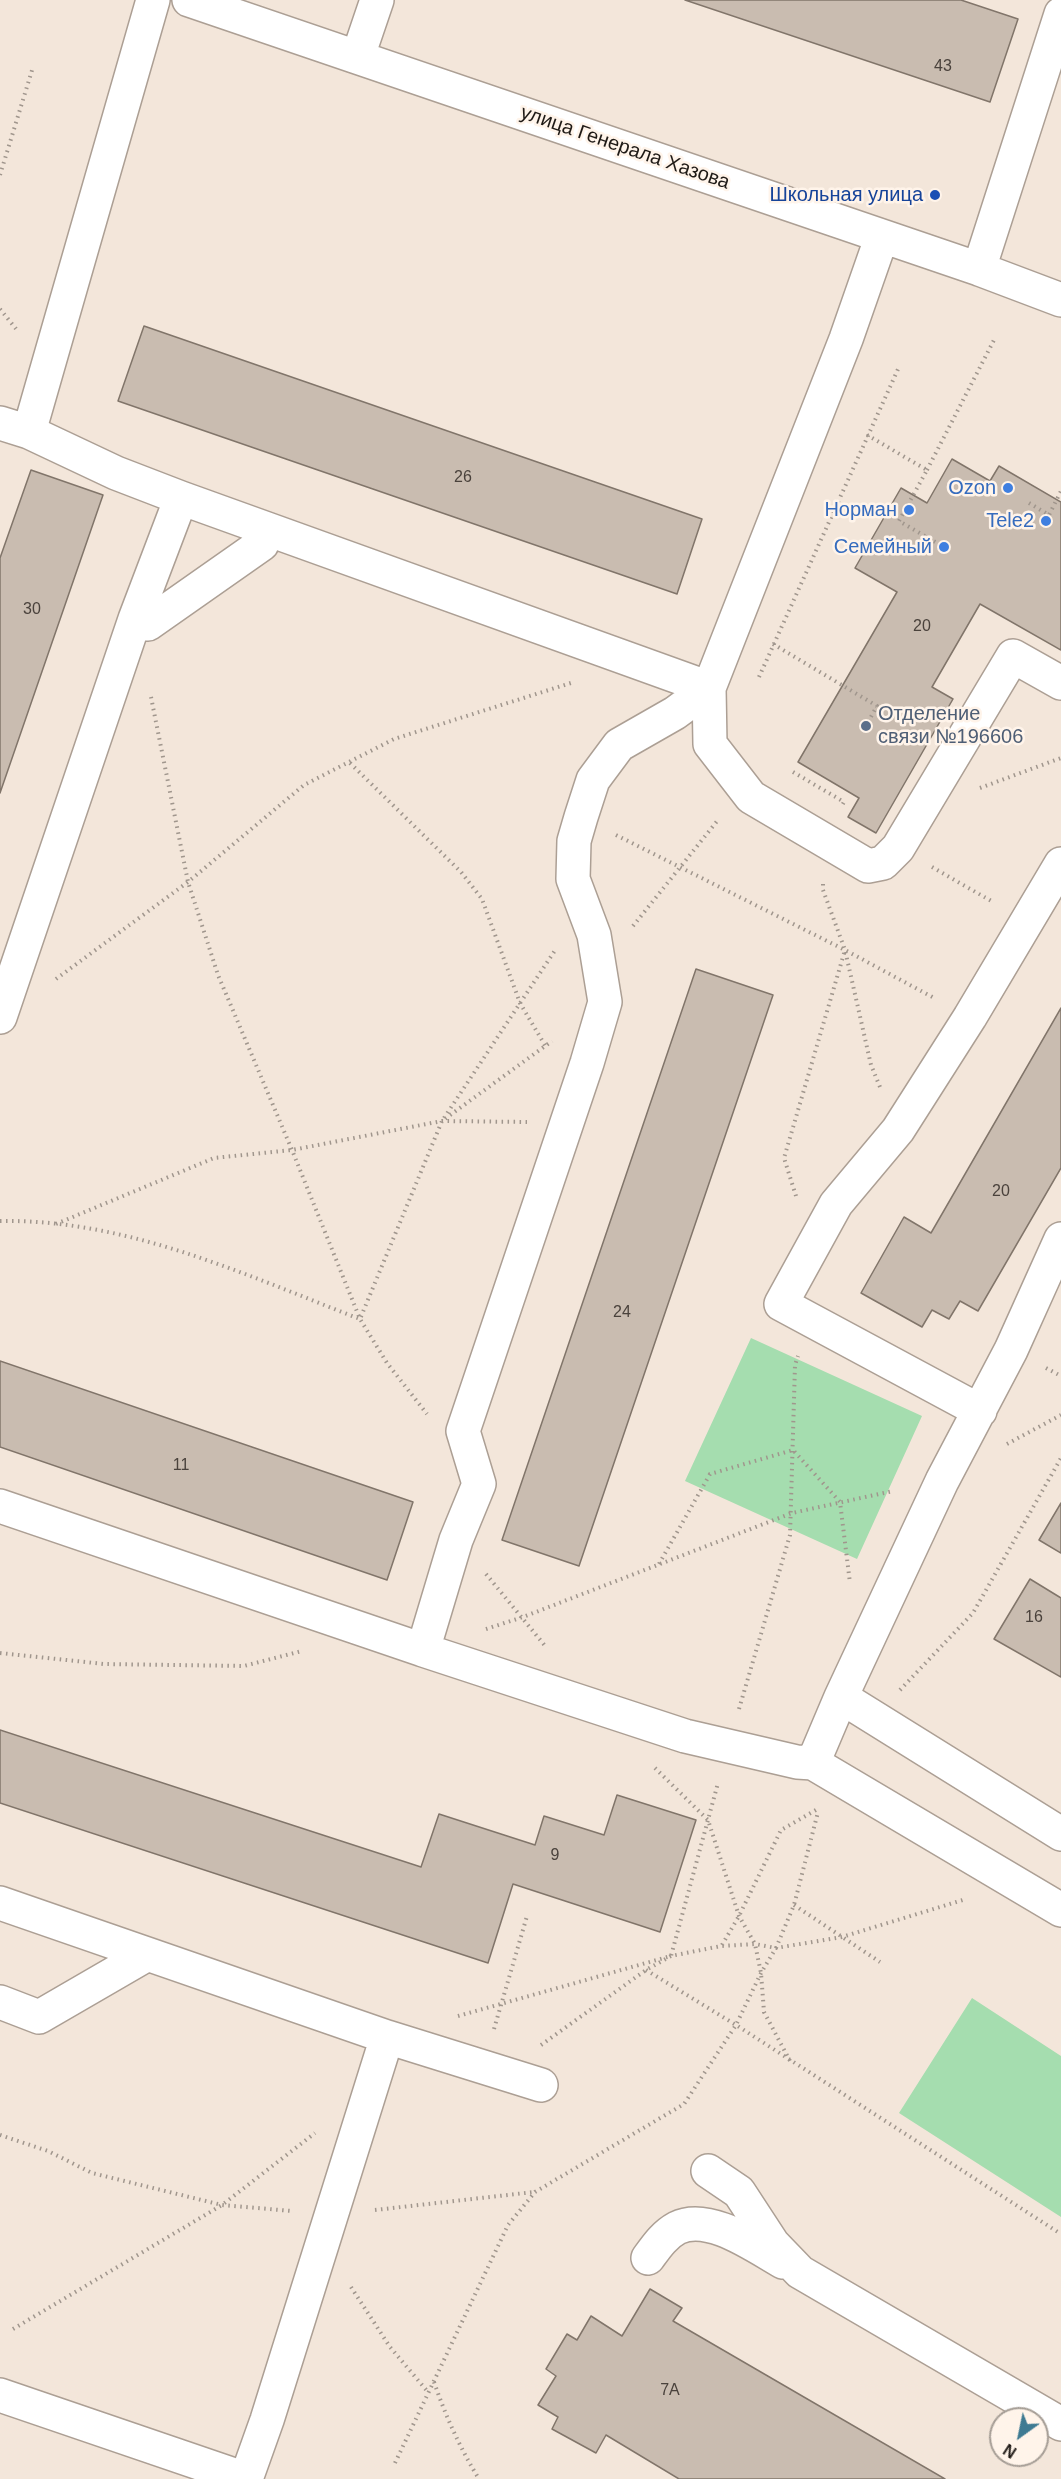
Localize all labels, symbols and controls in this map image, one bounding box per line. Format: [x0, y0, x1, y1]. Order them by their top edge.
house number: 43 [934, 57, 952, 77]
street label: улица Генерала Хазова [517, 101, 733, 195]
place label: Школьная улица [769, 183, 923, 207]
marker: Школьная улица [928, 188, 942, 202]
house number: 26 [454, 468, 472, 488]
place label: Ozon [948, 476, 996, 500]
marker: Ozon [1001, 481, 1015, 495]
place label: Норман [824, 498, 897, 522]
marker: Норман [902, 503, 916, 517]
place label: Tele2 [986, 509, 1034, 533]
marker: Tele2 [1039, 514, 1053, 528]
place label: Семейный [834, 535, 932, 559]
marker: Семейный [937, 540, 951, 554]
house number: 30 [23, 600, 41, 620]
house number: 20 [913, 617, 931, 637]
place label: Отделение связи №196606 [878, 702, 1023, 749]
marker: Отделение связи №196606 [859, 719, 873, 733]
house number: 20 [992, 1182, 1010, 1202]
house number: 24 [613, 1303, 631, 1323]
house number: 11 [173, 1456, 189, 1476]
house number: 16 [1025, 1608, 1043, 1628]
house number: 9 [551, 1846, 559, 1866]
house number: 7А [660, 2381, 680, 2401]
north arrow [989, 2407, 1049, 2467]
text: N [1001, 2441, 1019, 2461]

